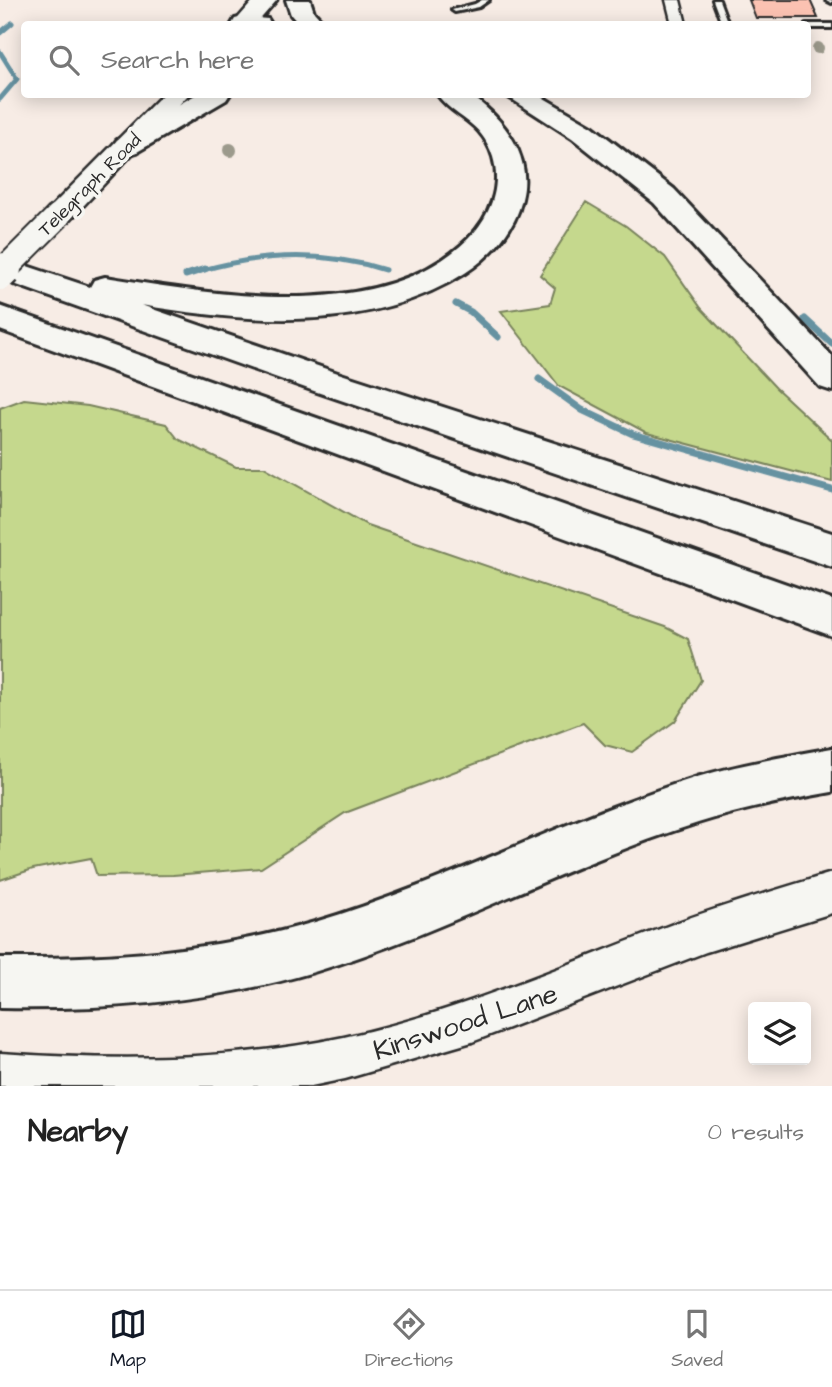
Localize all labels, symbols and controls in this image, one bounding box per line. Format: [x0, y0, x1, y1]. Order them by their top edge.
search box [21, 21, 811, 98]
icon: search [45, 41, 83, 79]
text: Search here [101, 42, 254, 78]
street label: Telegraph Road [32, 127, 149, 244]
street label: Kinswood Lane [368, 974, 563, 1071]
map controls [748, 1002, 811, 1065]
button: layers [748, 1002, 811, 1065]
text: Nearby [28, 1111, 128, 1153]
text: 0 results [707, 1116, 804, 1148]
tab: Map [109, 1305, 147, 1374]
tab: Directions [365, 1305, 453, 1374]
tab: Saved [671, 1305, 723, 1374]

